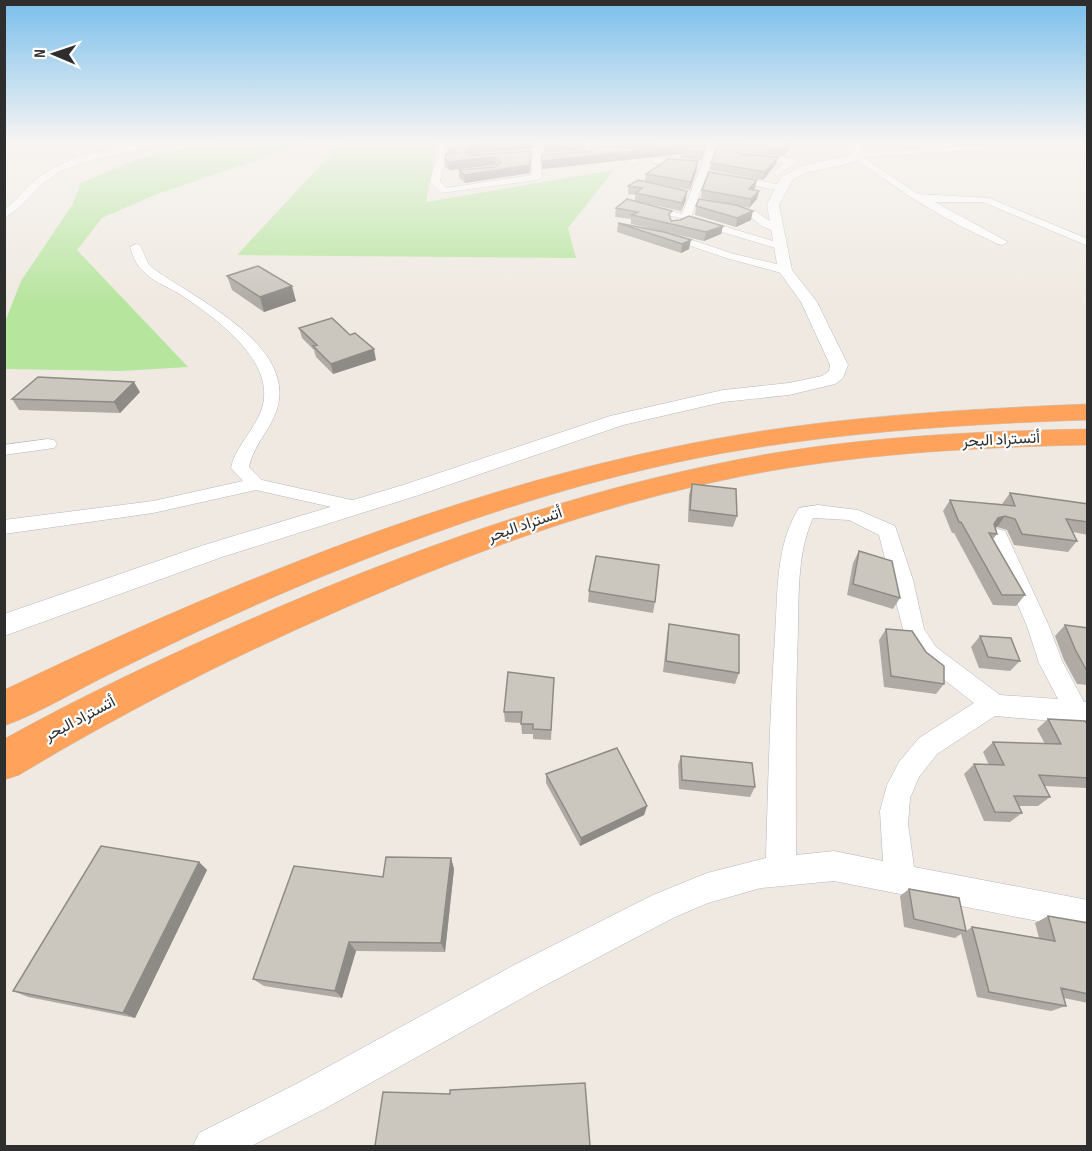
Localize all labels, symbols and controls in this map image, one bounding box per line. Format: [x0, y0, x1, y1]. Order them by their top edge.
north arrow [24, 24, 84, 84]
text: N [31, 49, 50, 58]
street label: أتستراد البحر [961, 428, 1041, 452]
street label: أتستراد البحر [484, 503, 565, 547]
street label: أتستراد البحر [40, 692, 119, 746]

